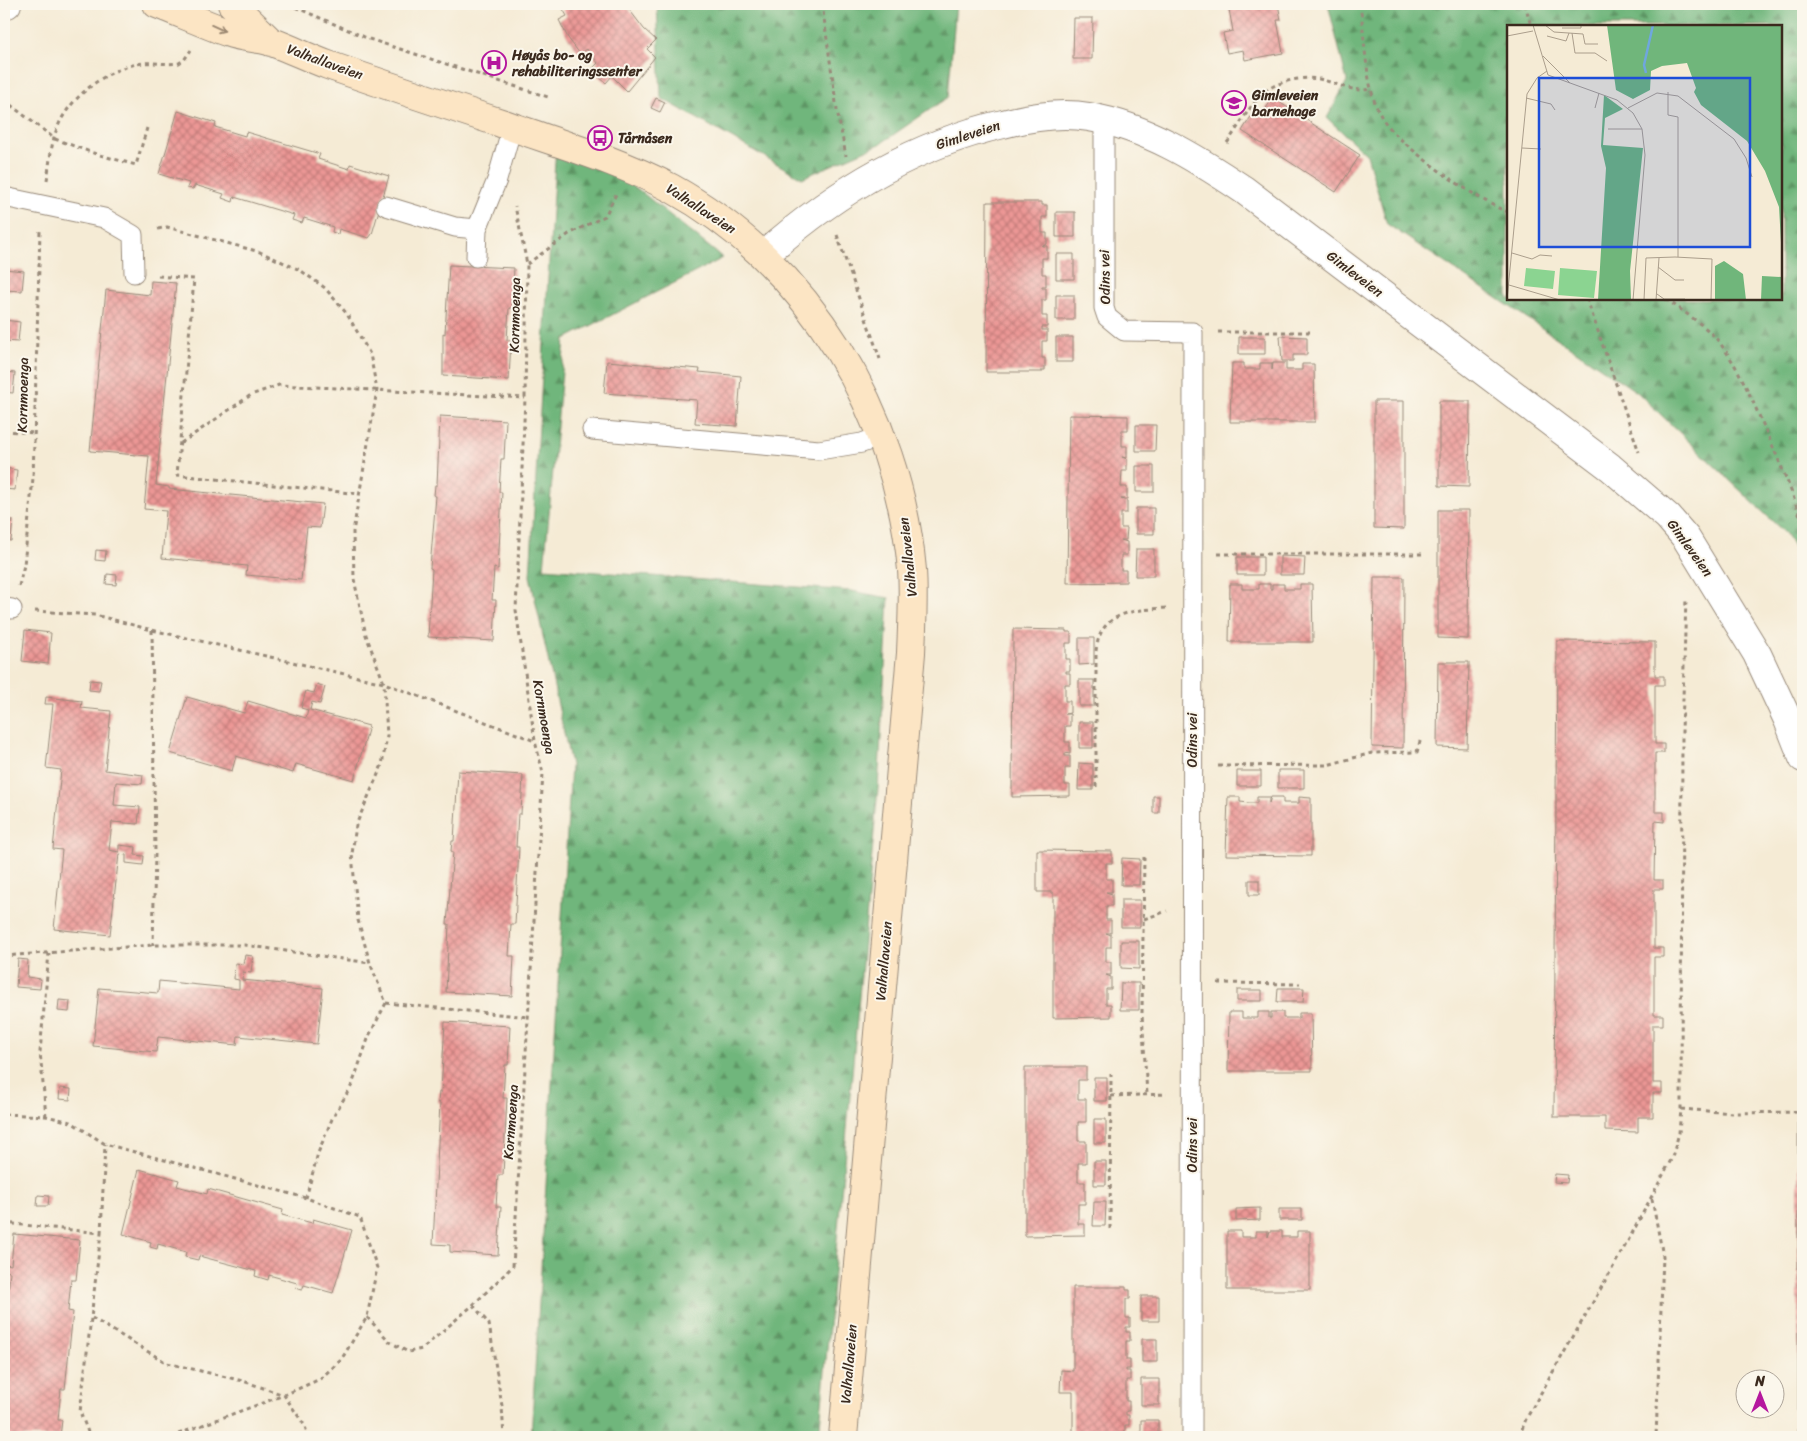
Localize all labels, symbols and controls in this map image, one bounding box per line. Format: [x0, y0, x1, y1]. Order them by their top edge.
one-way arrow [210, 24, 225, 33]
inset map [1507, 25, 1782, 300]
street label: Valhallaveien [283, 37, 367, 88]
place label: Høyås bo- og rehabiliteringssenter [511, 43, 643, 84]
hospital icon: Høyås bo- og rehabiliteringssenter [481, 50, 507, 76]
place label: Gimleveien barnehage [1251, 83, 1319, 124]
school or university icon: Gimleveien barnehage [1221, 90, 1247, 116]
street label: Gimleveien [933, 113, 1004, 157]
bus stop icon: Tårnåsen [587, 125, 613, 151]
place label: Tårnåsen [618, 126, 673, 151]
street label: Valhallaveien [661, 177, 742, 241]
street label: Gimleveien [1321, 244, 1389, 304]
street label: Odins vei [1092, 248, 1118, 305]
street label: Kornmoenga [502, 277, 528, 353]
street label: Kornmoenga [10, 357, 36, 433]
street label: Gimleveien [1660, 514, 1720, 583]
street label: Valhallaveien [891, 516, 925, 598]
street label: Kornmoenga [525, 678, 563, 756]
street label: Odins vei [1180, 711, 1205, 767]
street label: Valhallaveien [868, 920, 900, 1002]
street label: Kornmoenga [496, 1084, 526, 1160]
street label: Odins vei [1180, 1116, 1205, 1172]
street label: Valhallaveien [833, 1323, 865, 1405]
north arrow [1734, 1368, 1784, 1418]
text: N [1754, 1369, 1765, 1394]

